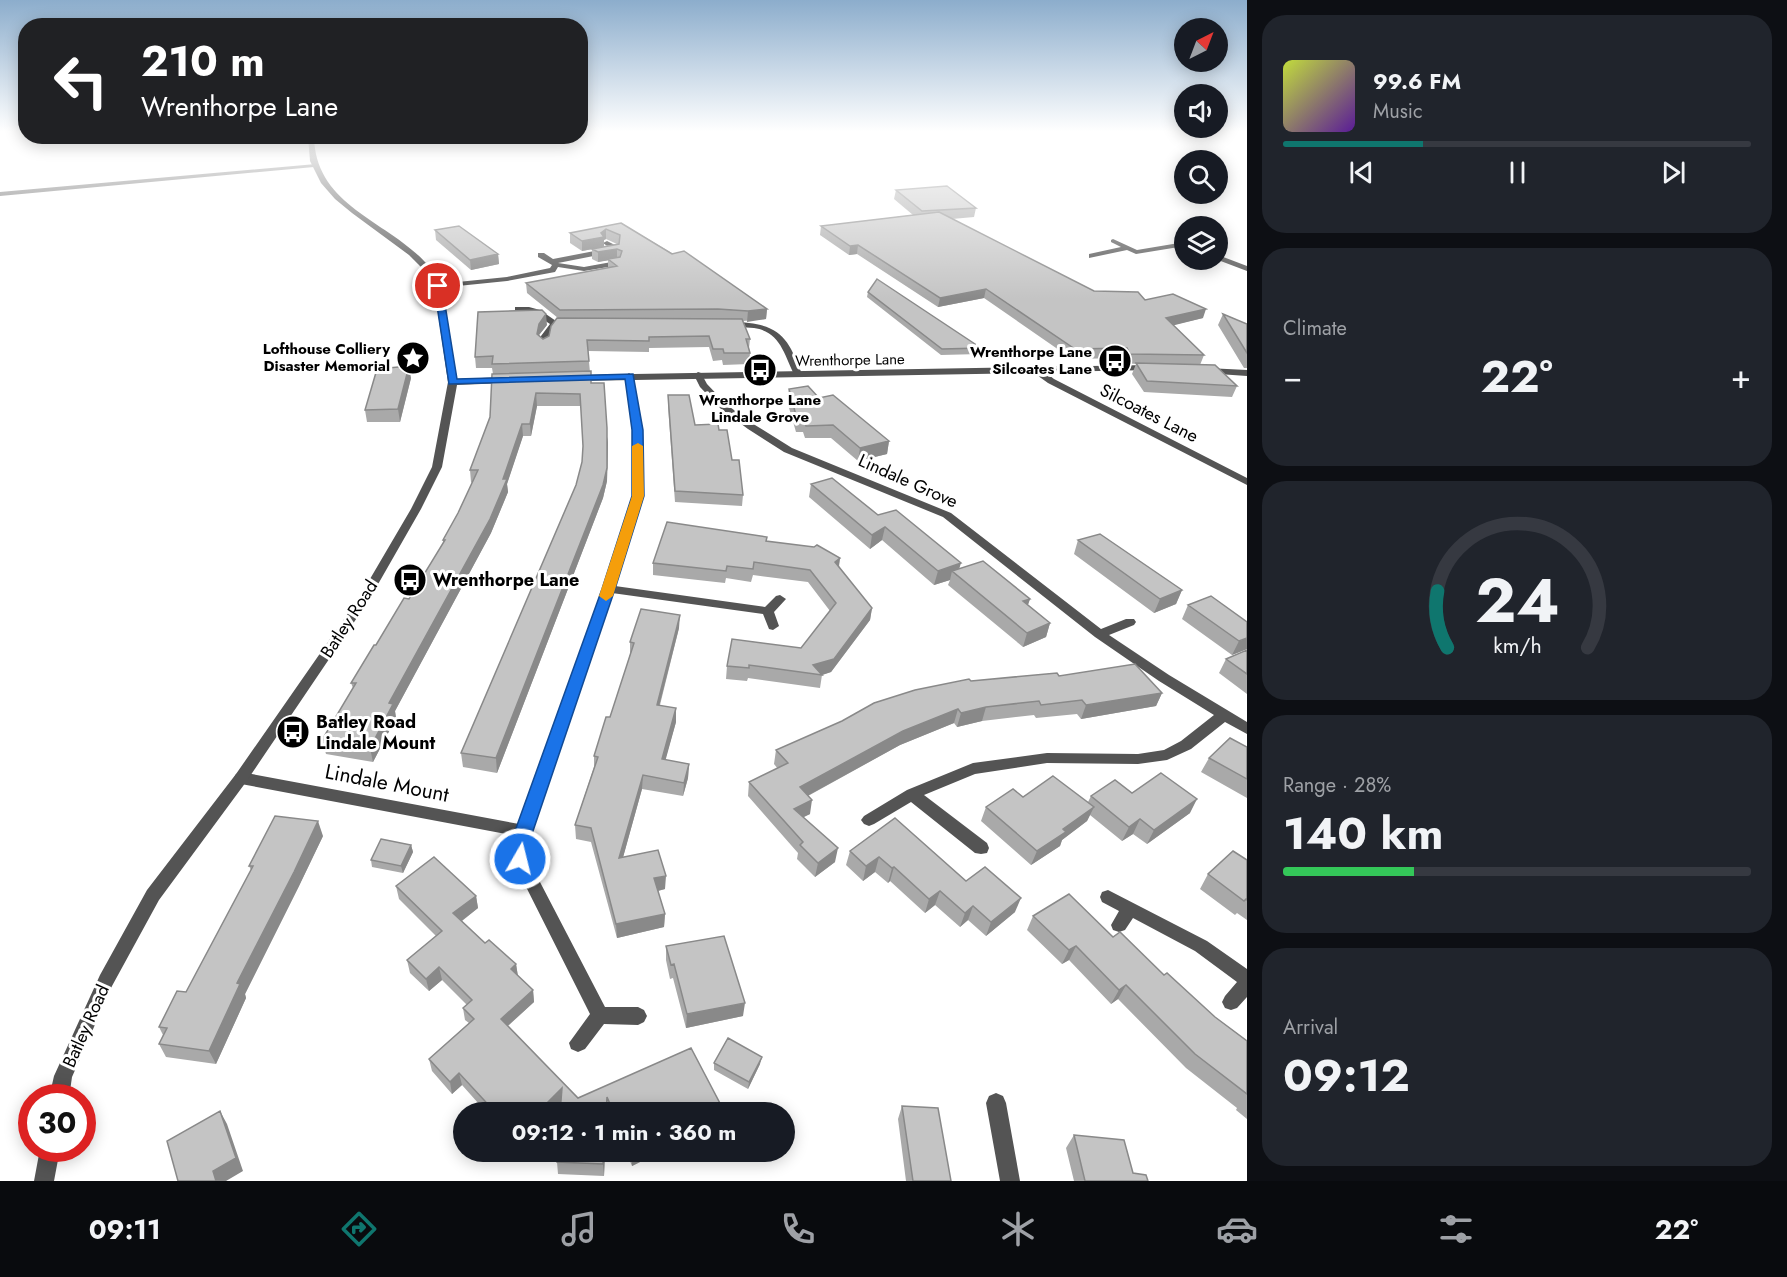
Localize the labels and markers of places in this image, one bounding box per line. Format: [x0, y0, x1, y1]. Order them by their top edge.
pin [412, 260, 463, 311]
place label: Lofthouse Colliery Disaster Memorial [263, 338, 390, 377]
place icon: Lofthouse Colliery Disaster Memorial [395, 340, 431, 376]
place label: Wrenthorpe Lane Silcoates Lane [970, 341, 1092, 380]
bus stop icon: Wrenthorpe Lane Silcoates Lane [1097, 343, 1133, 379]
bus stop icon: Wrenthorpe Lane Lindale Grove [742, 352, 778, 388]
place label: Wrenthorpe Lane Lindale Grove [699, 389, 821, 428]
bus stop icon: Wrenthorpe Lane [392, 562, 428, 598]
place label: Wrenthorpe Lane [433, 567, 579, 593]
place label: Batley Road Lindale Mount [316, 709, 436, 756]
bus stop icon: Batley Road Lindale Mount [275, 714, 311, 750]

